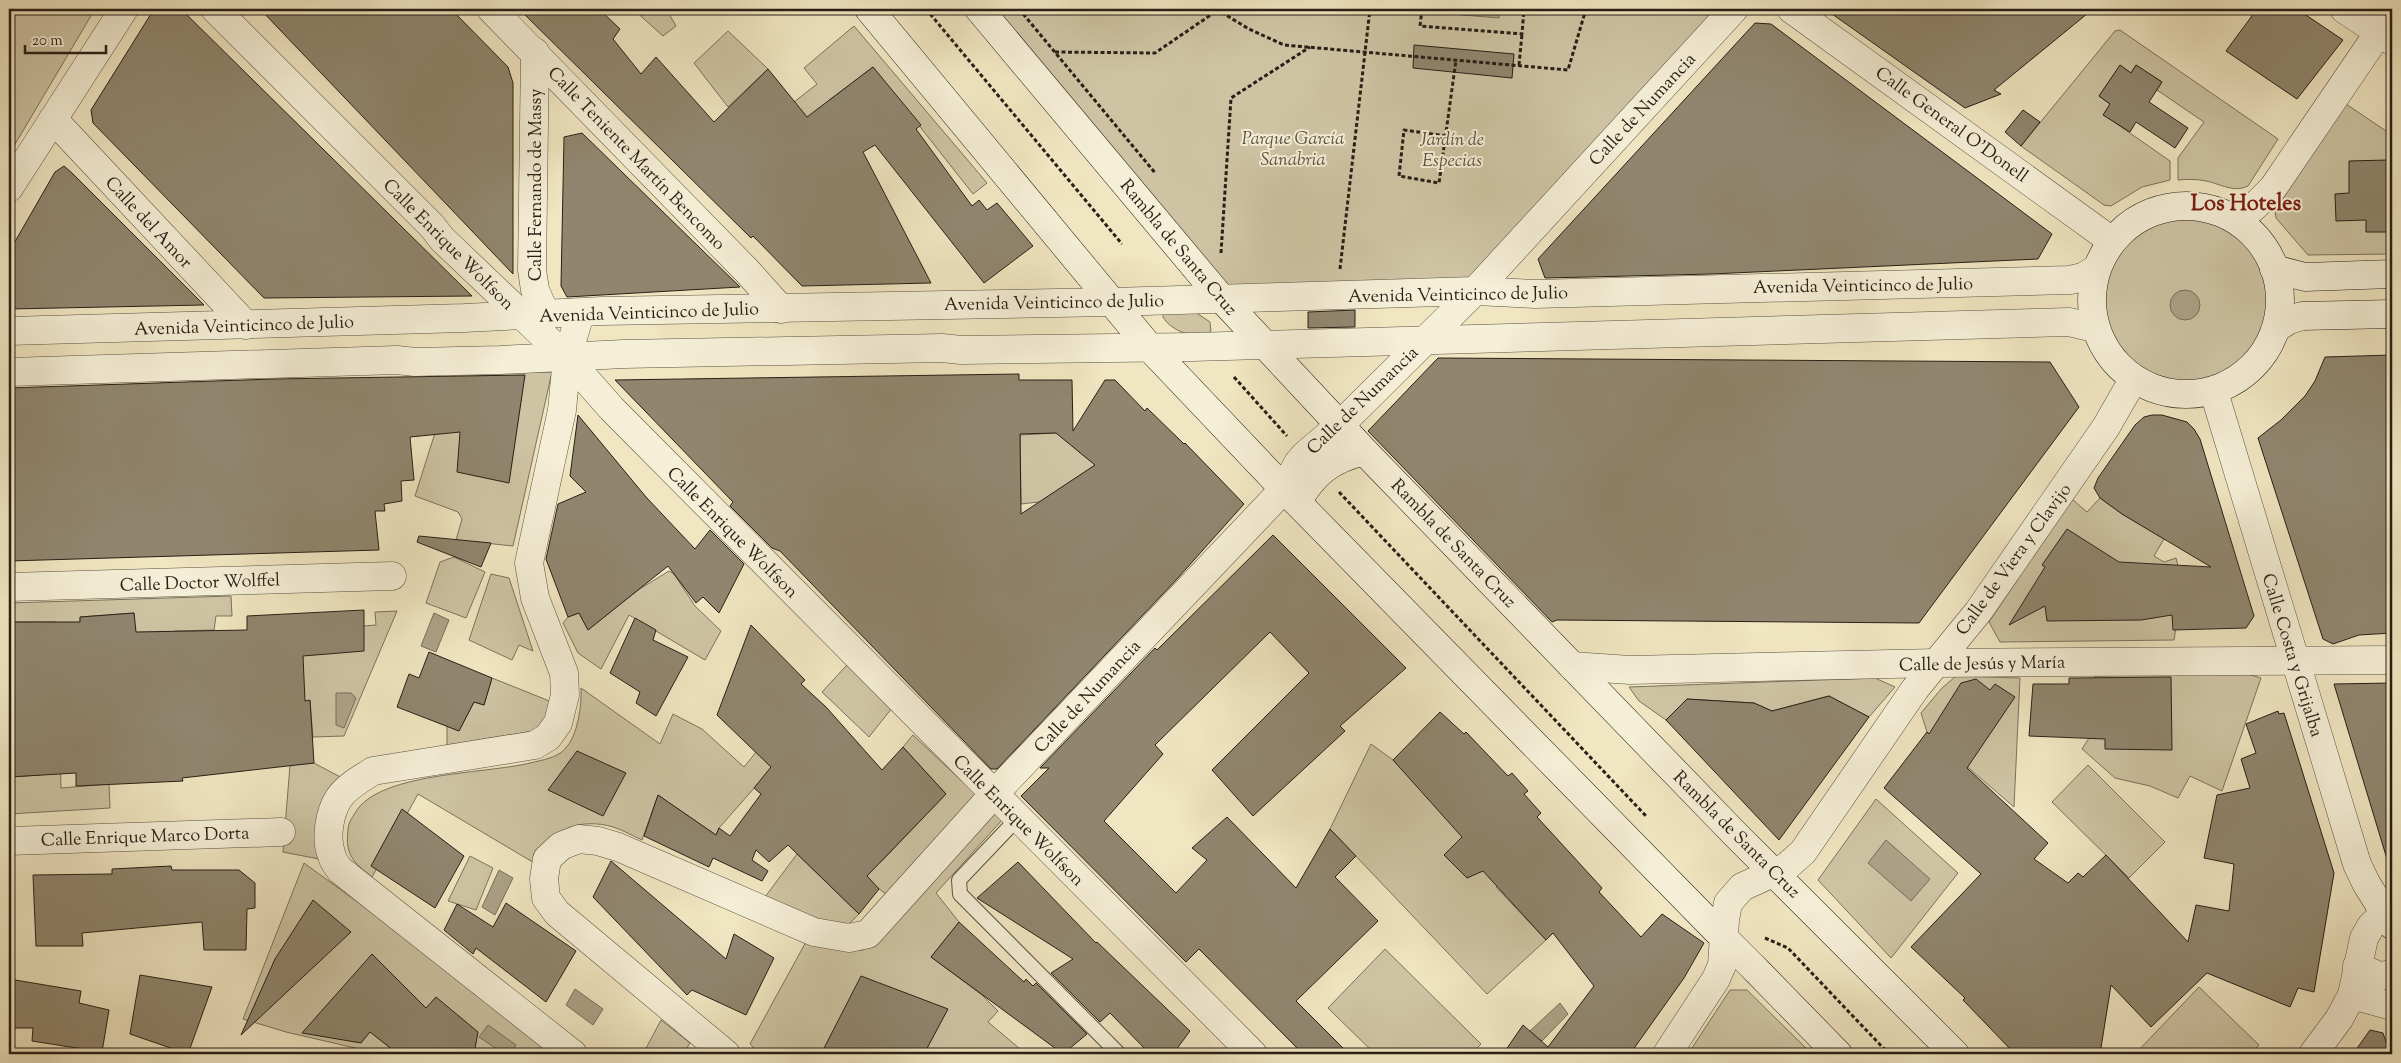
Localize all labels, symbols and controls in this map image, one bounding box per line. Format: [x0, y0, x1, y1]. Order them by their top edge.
scale bar [25, 22, 106, 54]
text: 20 m [32, 31, 63, 52]
street label: Calle de Numancia [1584, 48, 1703, 173]
street label: Calle General O'Donell [1869, 61, 2033, 190]
street label: Calle Teniente Martín Bencomo [540, 62, 731, 257]
street label: Calle Fernando de Massy [524, 89, 550, 281]
park label: Parque García Sanabria [1242, 127, 1344, 174]
park label: Jardín de Especias [1419, 128, 1484, 175]
street label: Calle del Amor [98, 171, 197, 275]
street label: Calle Enrique Wolfson [376, 174, 520, 317]
street label: Rambla de Santa Cruz [1113, 174, 1243, 322]
district label: Los Hoteles [2191, 189, 2302, 221]
street label: Avenida Veinticinco de Julio [1753, 272, 1973, 302]
street label: Avenida Veinticinco de Julio [1348, 281, 1568, 311]
street label: Avenida Veinticinco de Julio [944, 289, 1164, 319]
street label: Avenida Veinticinco de Julio [539, 297, 760, 331]
street label: Avenida Veinticinco de Julio [134, 310, 355, 344]
street label: Calle de Numancia [1302, 341, 1425, 462]
street label: Calle Enrique Wolfson [660, 462, 804, 605]
street label: Rambla de Santa Cruz [1384, 474, 1521, 615]
street label: Calle de Viera y Clavijo [1951, 479, 2079, 642]
street label: Calle Doctor Wolffel [120, 568, 281, 600]
street label: Calle Costa y Grijalba [2254, 571, 2328, 741]
street label: Calle de Numancia [1029, 635, 1148, 760]
street label: Calle de Jesús y María [1899, 651, 2065, 679]
street label: Calle Enrique Wolfson [946, 750, 1090, 893]
street label: Rambla de Santa Cruz [1666, 766, 1805, 905]
street label: Calle Enrique Marco Dorta [40, 821, 250, 855]

